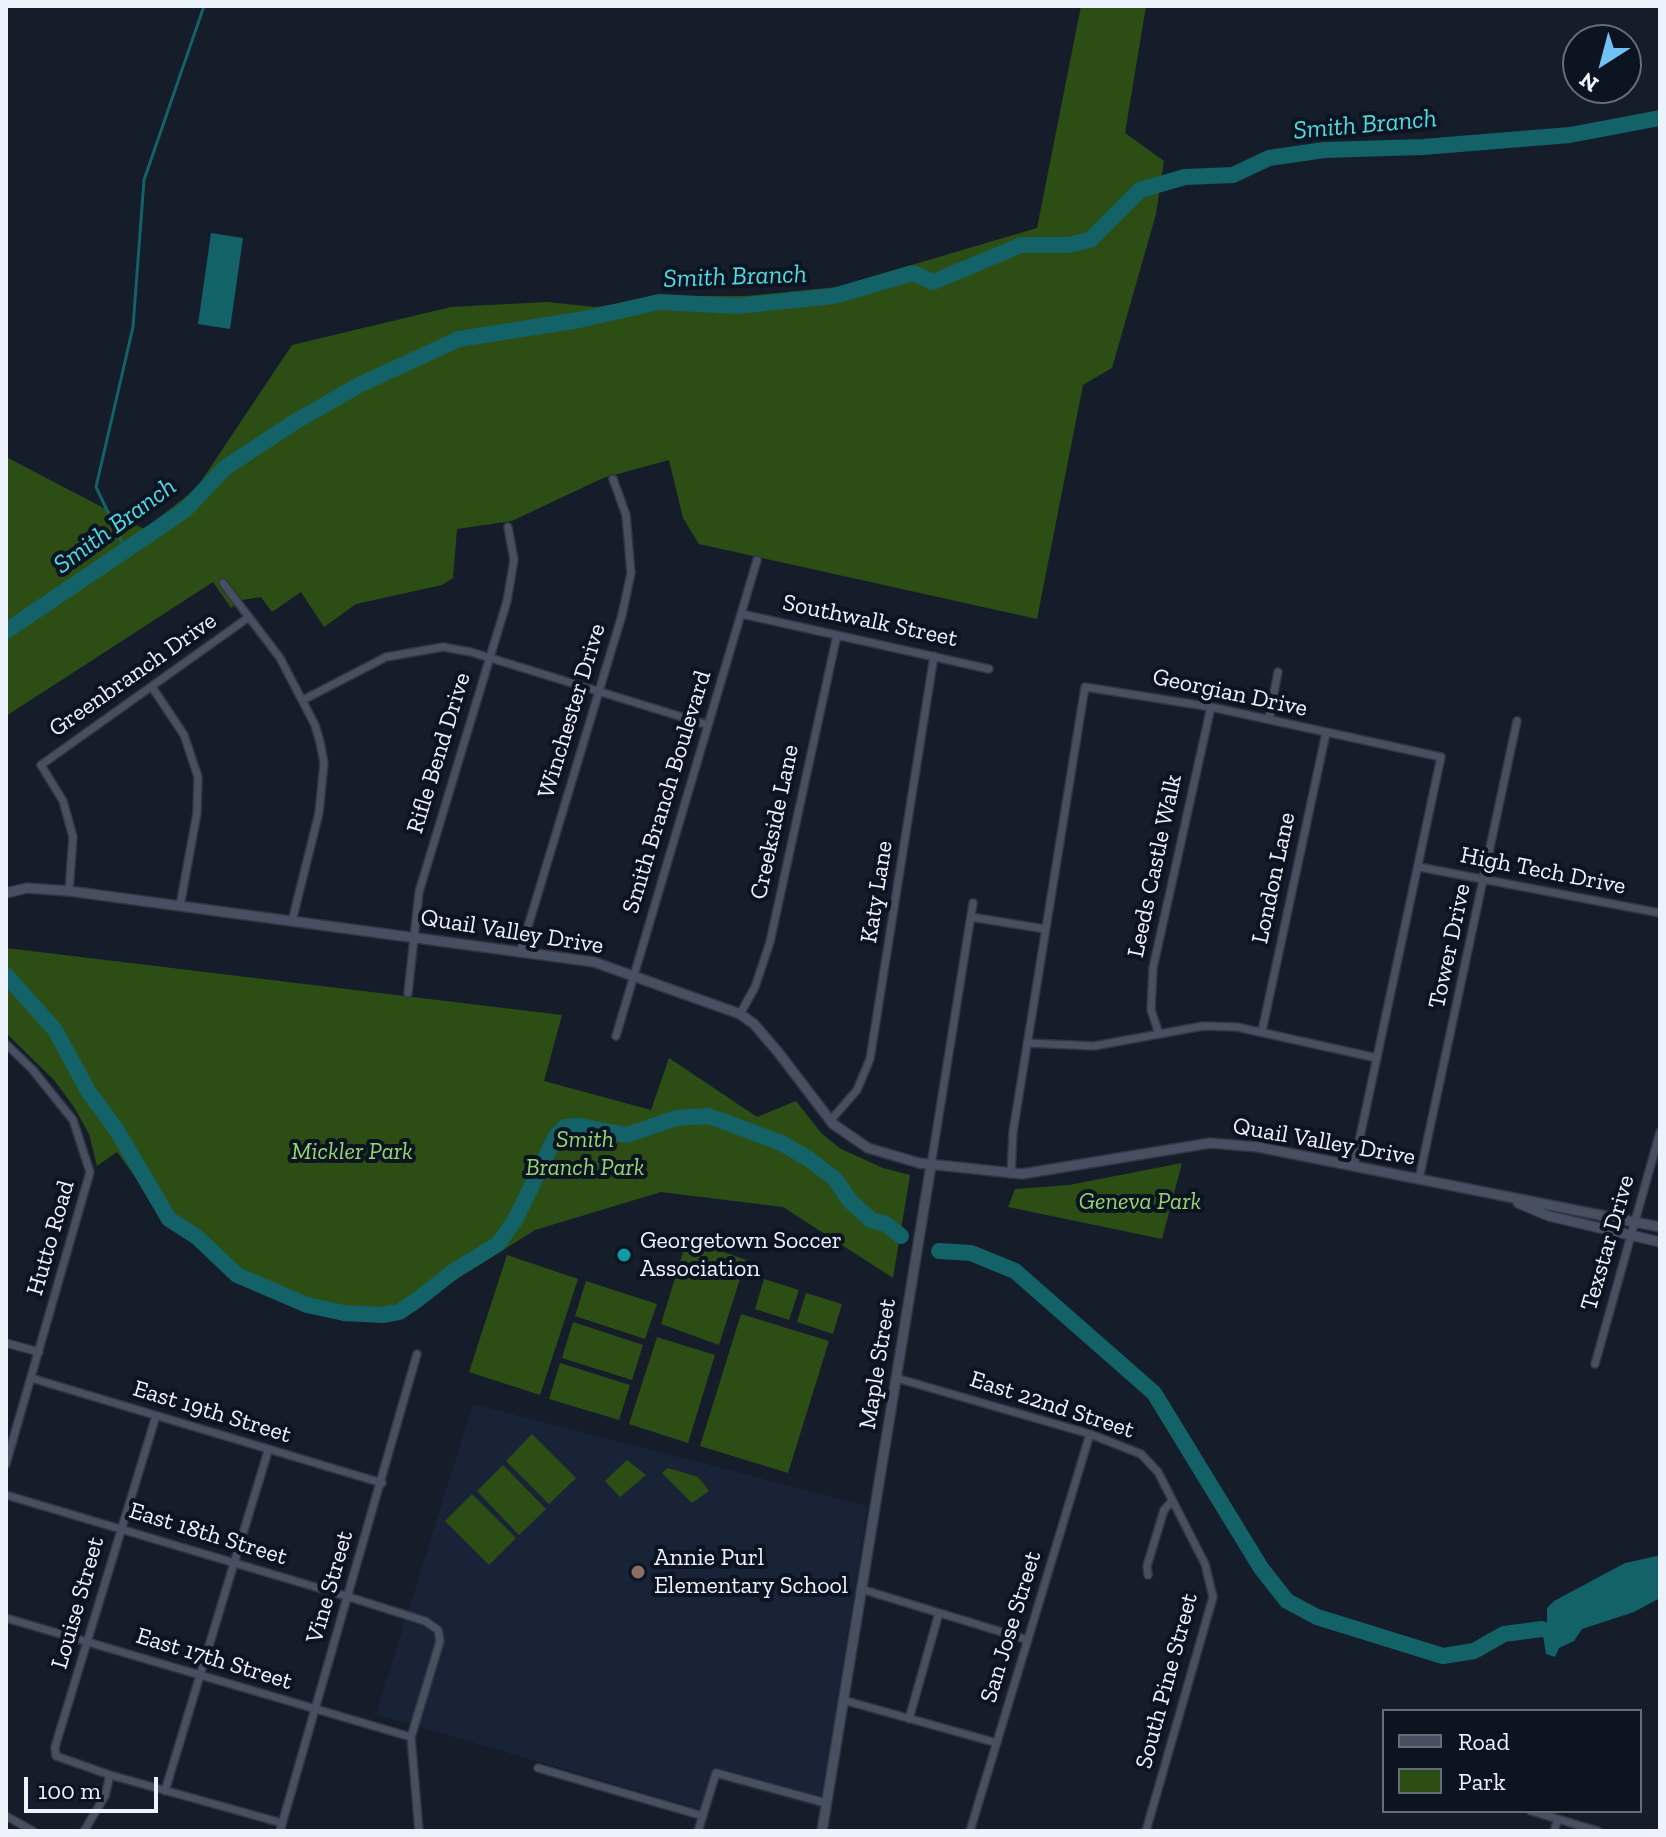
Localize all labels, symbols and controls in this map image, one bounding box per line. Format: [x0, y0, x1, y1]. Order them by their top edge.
north arrow [1562, 24, 1642, 104]
text: N [1574, 66, 1603, 98]
water label: Smith Branch [1292, 103, 1438, 147]
water label: Smith Branch [663, 259, 807, 295]
water label: Smith Branch [48, 471, 182, 581]
street label: Southwalk Street [780, 588, 960, 654]
street label: Greenbranch Drive [44, 607, 222, 743]
street label: Winchester Drive [532, 620, 612, 802]
street label: Georgian Drive [1150, 663, 1310, 723]
street label: Smith Branch Boulevard [616, 667, 718, 917]
street label: Rifle Bend Drive [401, 669, 477, 837]
street label: Creekside Lane [745, 742, 805, 902]
street label: Leeds Castle Walk [1122, 772, 1188, 960]
street label: London Lane [1246, 810, 1302, 946]
street label: Katy Lane [855, 839, 899, 945]
street label: High Tech Drive [1458, 841, 1628, 901]
street label: Tower Drive [1423, 881, 1477, 1011]
street label: Quail Valley Drive [419, 903, 605, 961]
street label: Quail Valley Drive [1231, 1112, 1417, 1172]
park label: Smith Branch Park [526, 1126, 644, 1182]
park label: Mickler Park [291, 1138, 413, 1166]
street label: Texstar Drive [1575, 1172, 1641, 1314]
street label: Hutto Road [21, 1177, 81, 1299]
park label: Geneva Park [1079, 1188, 1201, 1216]
place label: Georgetown Soccer Association [640, 1227, 842, 1283]
marker: Georgetown Soccer Association [615, 1246, 633, 1264]
street label: Maple Street [853, 1297, 903, 1431]
street label: East 22nd Street [966, 1365, 1138, 1445]
street label: East 19th Street [130, 1374, 294, 1450]
street label: East 18th Street [125, 1496, 291, 1572]
street label: Vine Street [300, 1528, 360, 1646]
street label: Louise Street [45, 1534, 111, 1672]
place label: Annie Purl Elementary School [654, 1544, 848, 1600]
street label: San Jose Street [974, 1548, 1048, 1706]
marker: Annie Purl Elementary School [629, 1563, 647, 1581]
street label: South Pine Street [1130, 1590, 1204, 1772]
street label: East 17th Street [132, 1622, 296, 1696]
legend [1382, 1709, 1642, 1813]
text: Road [1458, 1727, 1510, 1756]
scale bar [28, 1761, 162, 1811]
text: Park [1458, 1767, 1506, 1796]
text: 100 m [38, 1776, 101, 1805]

